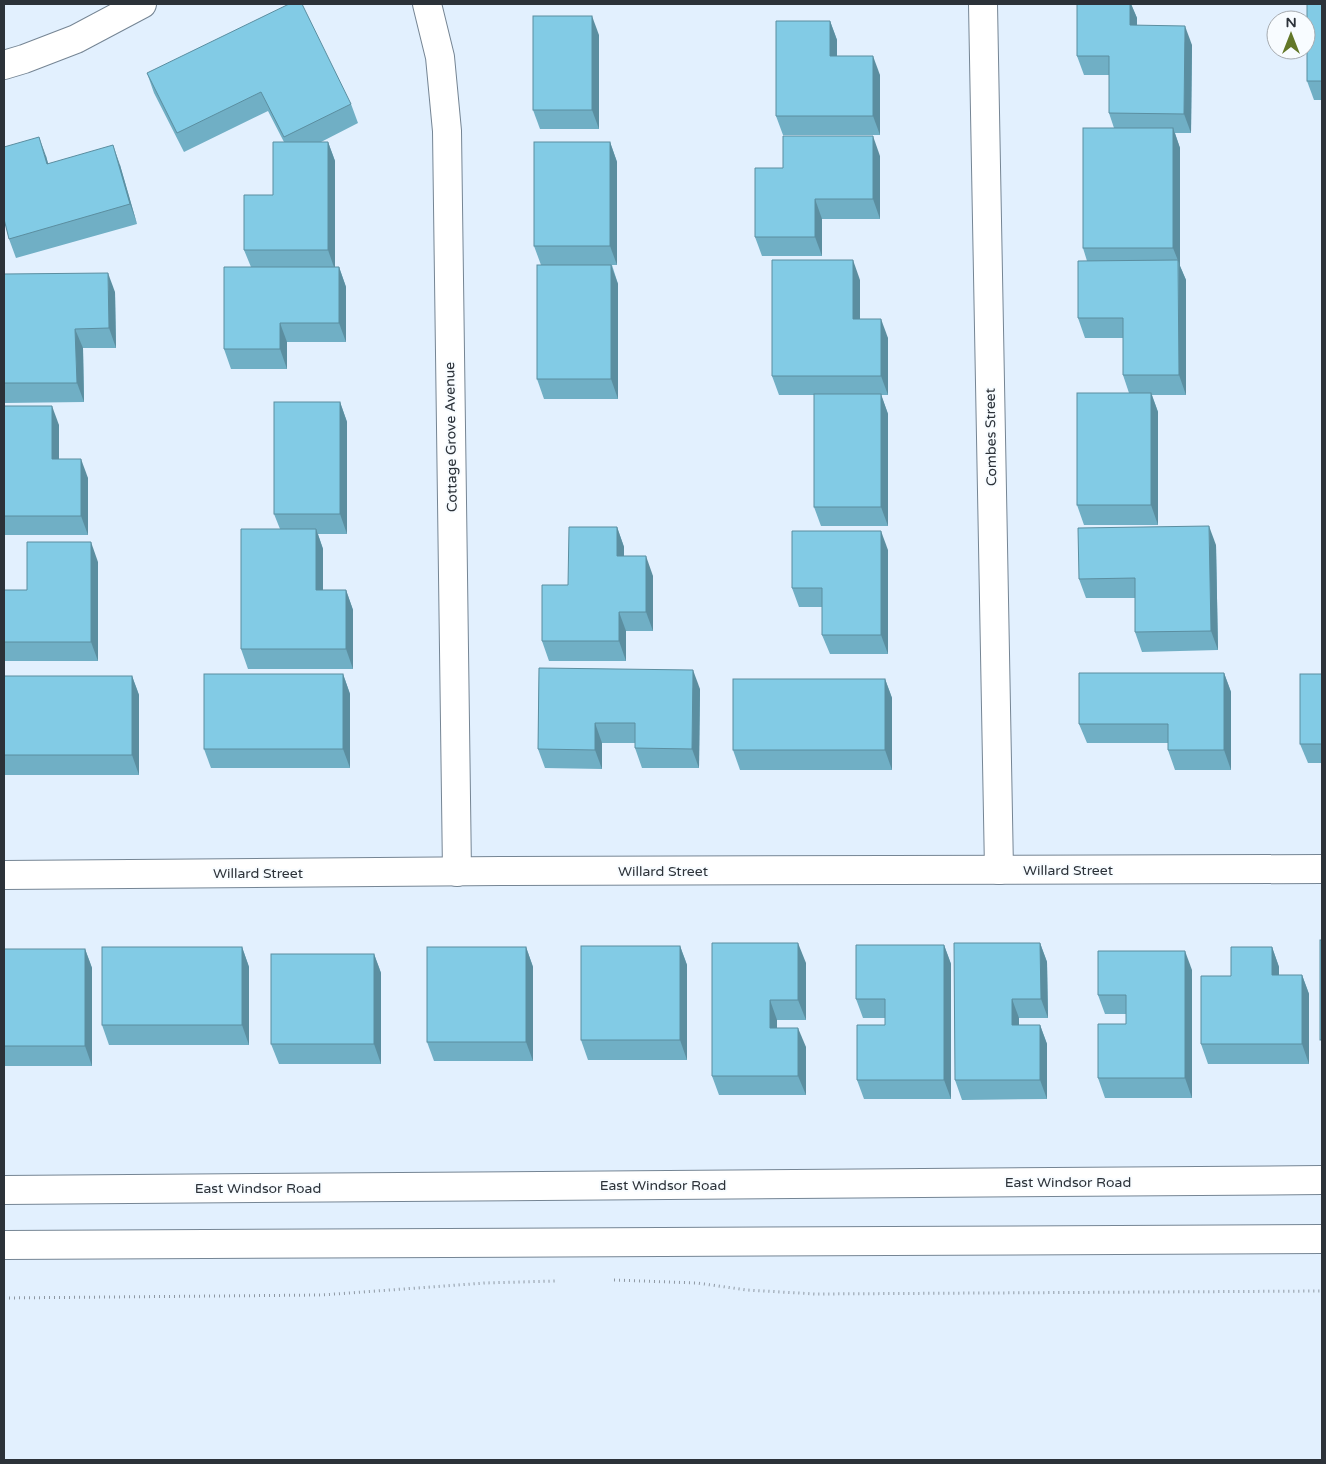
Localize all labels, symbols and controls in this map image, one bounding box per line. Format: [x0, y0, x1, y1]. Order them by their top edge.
north arrow [1266, 10, 1316, 60]
text: N [1285, 14, 1297, 31]
street label: Cottage Grove Avenue [441, 362, 461, 512]
street label: Combes Street [982, 387, 1000, 486]
street label: Willard Street [1023, 862, 1114, 879]
street label: Willard Street [618, 863, 709, 880]
street label: Willard Street [213, 865, 304, 882]
street label: East Windsor Road [1005, 1174, 1131, 1191]
street label: East Windsor Road [600, 1177, 726, 1194]
street label: East Windsor Road [195, 1180, 321, 1197]

